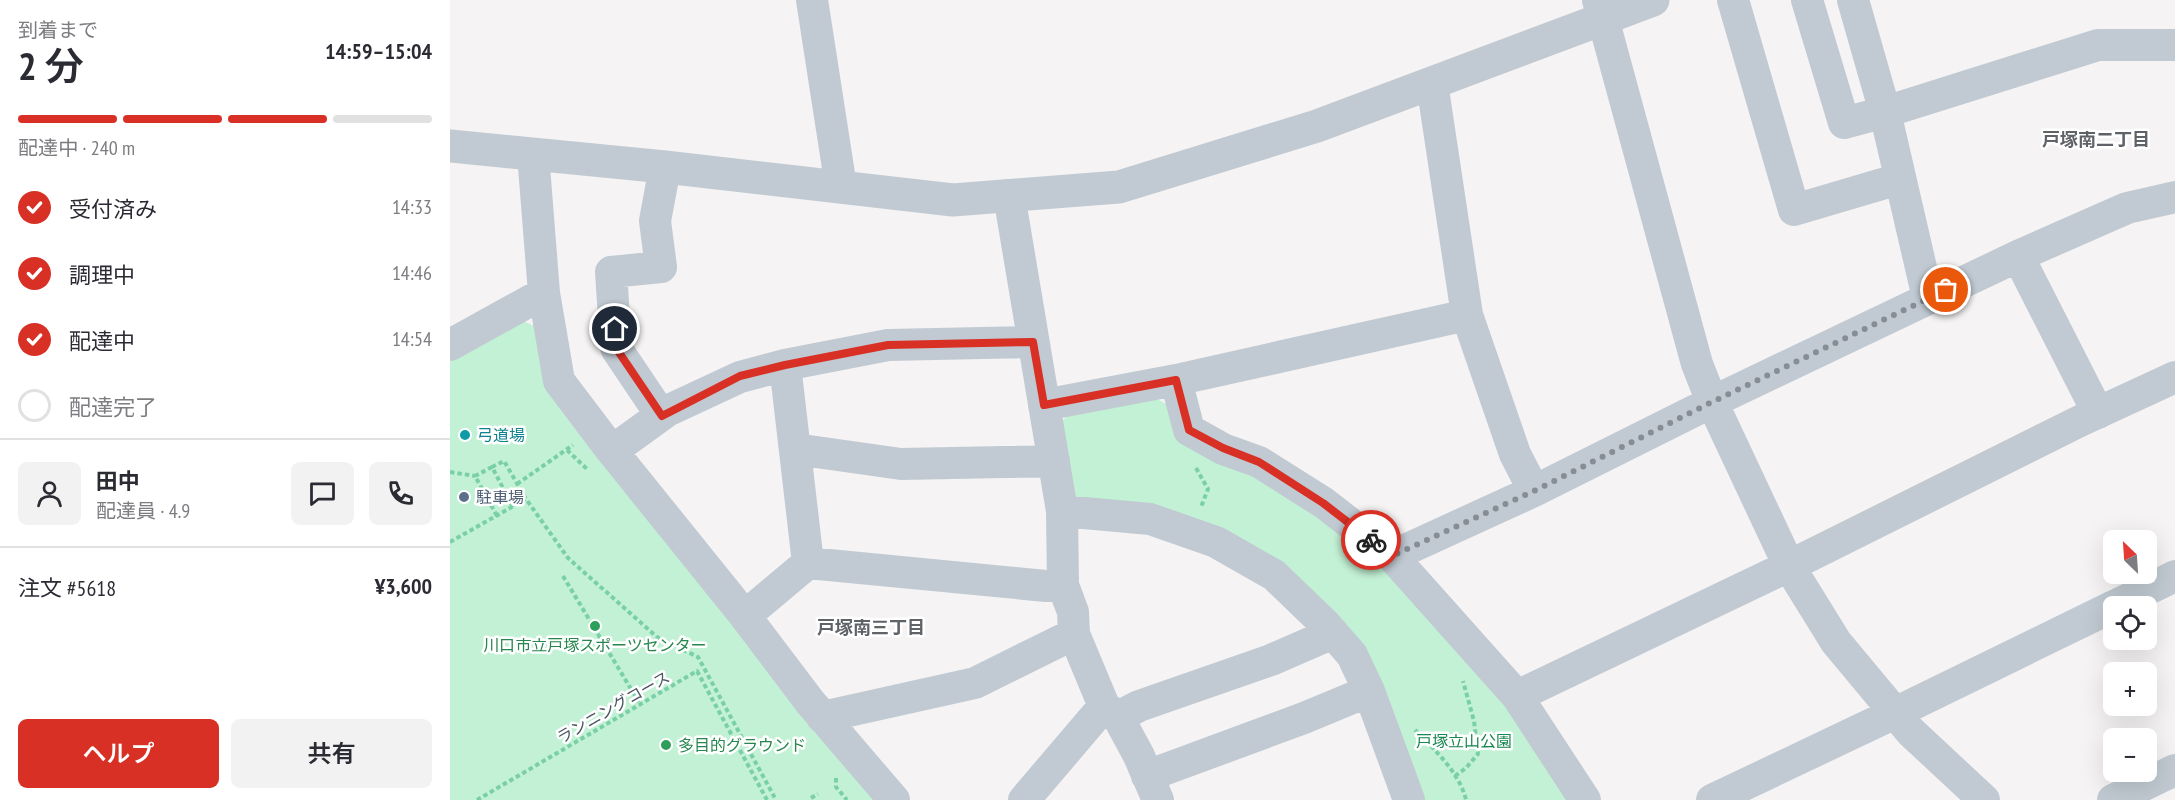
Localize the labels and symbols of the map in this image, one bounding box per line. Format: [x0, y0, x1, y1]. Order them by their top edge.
district label: 戸塚南二丁目 [2042, 128, 2150, 151]
pin [1920, 264, 1971, 315]
pin [589, 303, 640, 354]
place label: 弓道場 [477, 425, 525, 445]
marker: 弓道場 [458, 428, 472, 442]
place label: 駐車場 [476, 487, 524, 507]
marker: 駐車場 [457, 490, 471, 504]
courier [1341, 510, 1401, 570]
north arrow [2103, 530, 2157, 584]
district label: 戸塚南三丁目 [817, 616, 925, 639]
marker: 川口市立戸塚スポーツセンター [588, 619, 602, 633]
place label: 川口市立戸塚スポーツセンター [483, 635, 707, 655]
street label: ランニングコース [553, 667, 673, 747]
park label: 戸塚立山公園 [1416, 731, 1512, 751]
place label: 多目的グラウンド [678, 735, 806, 755]
marker: 多目的グラウンド [659, 738, 673, 752]

